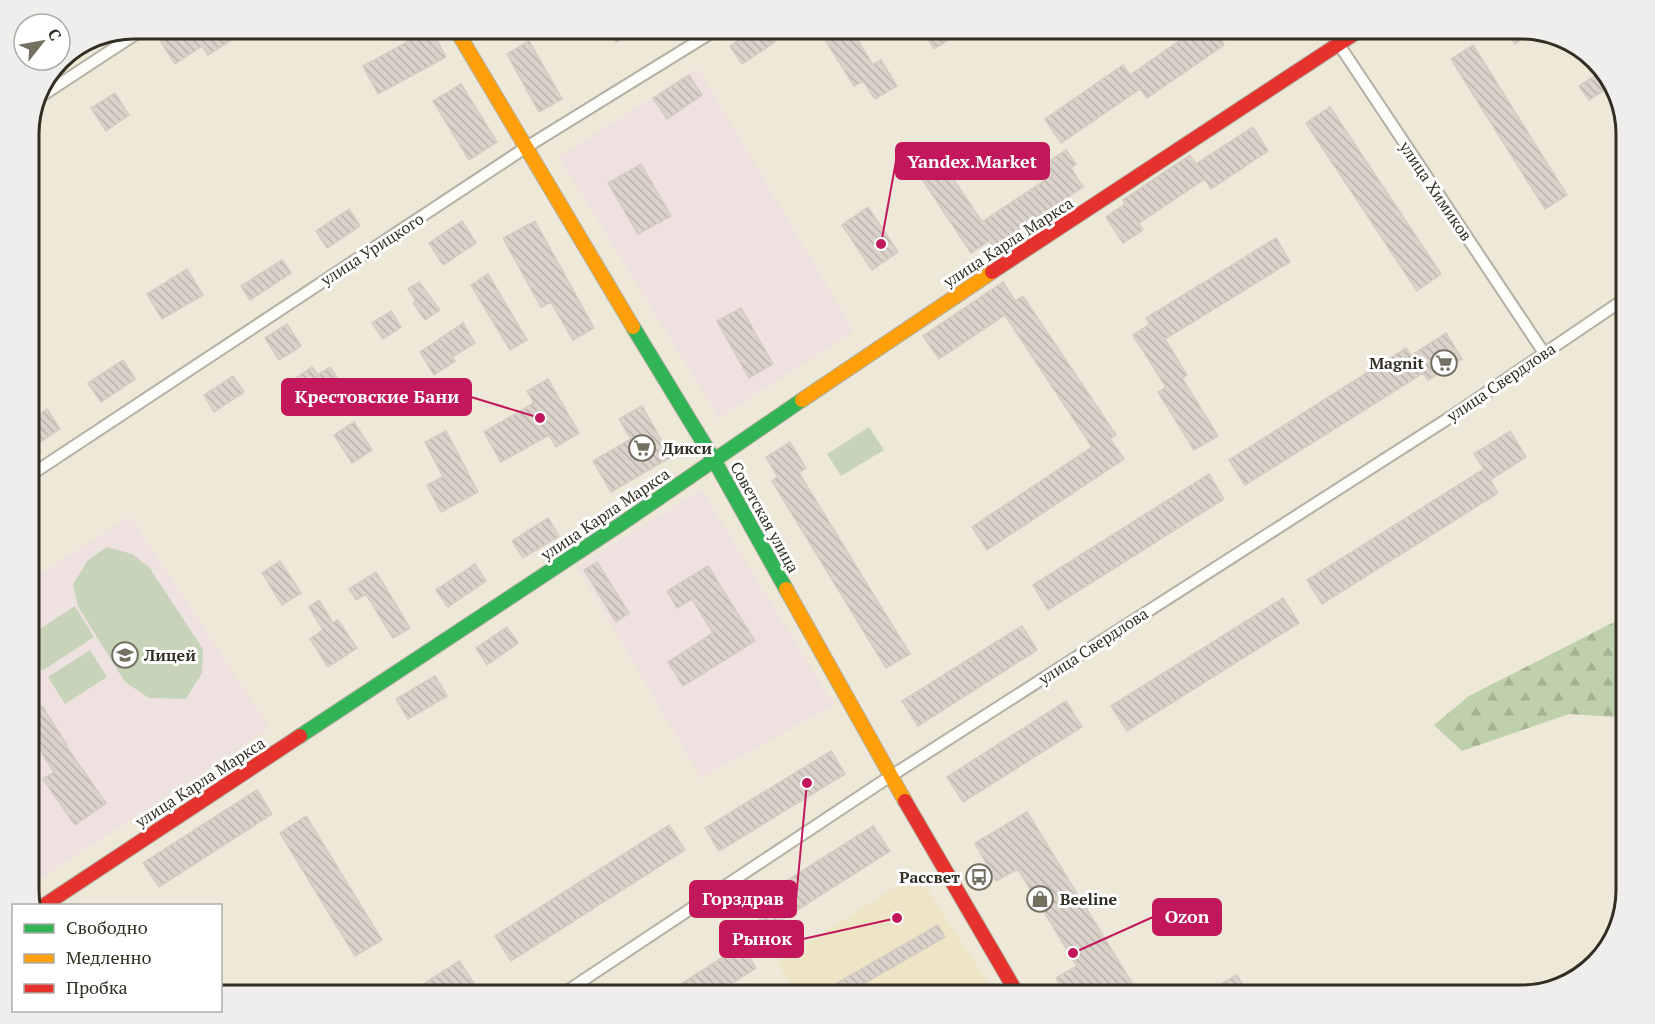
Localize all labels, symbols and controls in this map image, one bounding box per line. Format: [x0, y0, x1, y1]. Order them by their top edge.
north arrow [12, 12, 72, 72]
text: С [43, 24, 67, 44]
street label: улица Химиков [1394, 136, 1477, 245]
callout: Yandex.Market [896, 143, 1049, 179]
text: Yandex.Market [907, 149, 1037, 173]
street label: улица Карла Маркса [938, 192, 1077, 293]
street label: улица Урицкого [315, 207, 428, 291]
street label: улица Свердлова [1441, 337, 1560, 427]
supermarket icon: Magnit [1429, 348, 1459, 378]
place label: Magnit [1369, 352, 1425, 374]
callout: Крестовские Бани [282, 379, 471, 415]
text: Крестовские Бани [295, 384, 459, 408]
supermarket icon: Дикси [627, 433, 657, 463]
place label: Дикси [662, 437, 712, 459]
street label: Советская улица [725, 458, 805, 576]
street label: улица Карла Маркса [536, 463, 674, 566]
street label: улица Свердлова [1033, 602, 1152, 690]
school or university icon: Лицей [110, 640, 140, 670]
place label: Лицей [143, 644, 196, 666]
street label: улица Карла Маркса [130, 732, 269, 833]
bus stop icon: Рассвет [964, 862, 994, 892]
place label: Рассвет [899, 866, 960, 888]
callout: Горздрав [690, 881, 796, 917]
shop icon: Beeline [1025, 884, 1055, 914]
text: Горздрав [702, 886, 784, 910]
place label: Beeline [1060, 888, 1117, 910]
callout: Ozon [1153, 899, 1221, 935]
legend [12, 904, 222, 1012]
text: Ozon [1165, 904, 1210, 928]
text: Свободно [66, 915, 148, 939]
callout: Рынок [720, 921, 803, 957]
text: Рынок [732, 926, 792, 950]
text: Медленно [66, 945, 152, 969]
text: Пробка [66, 975, 128, 999]

